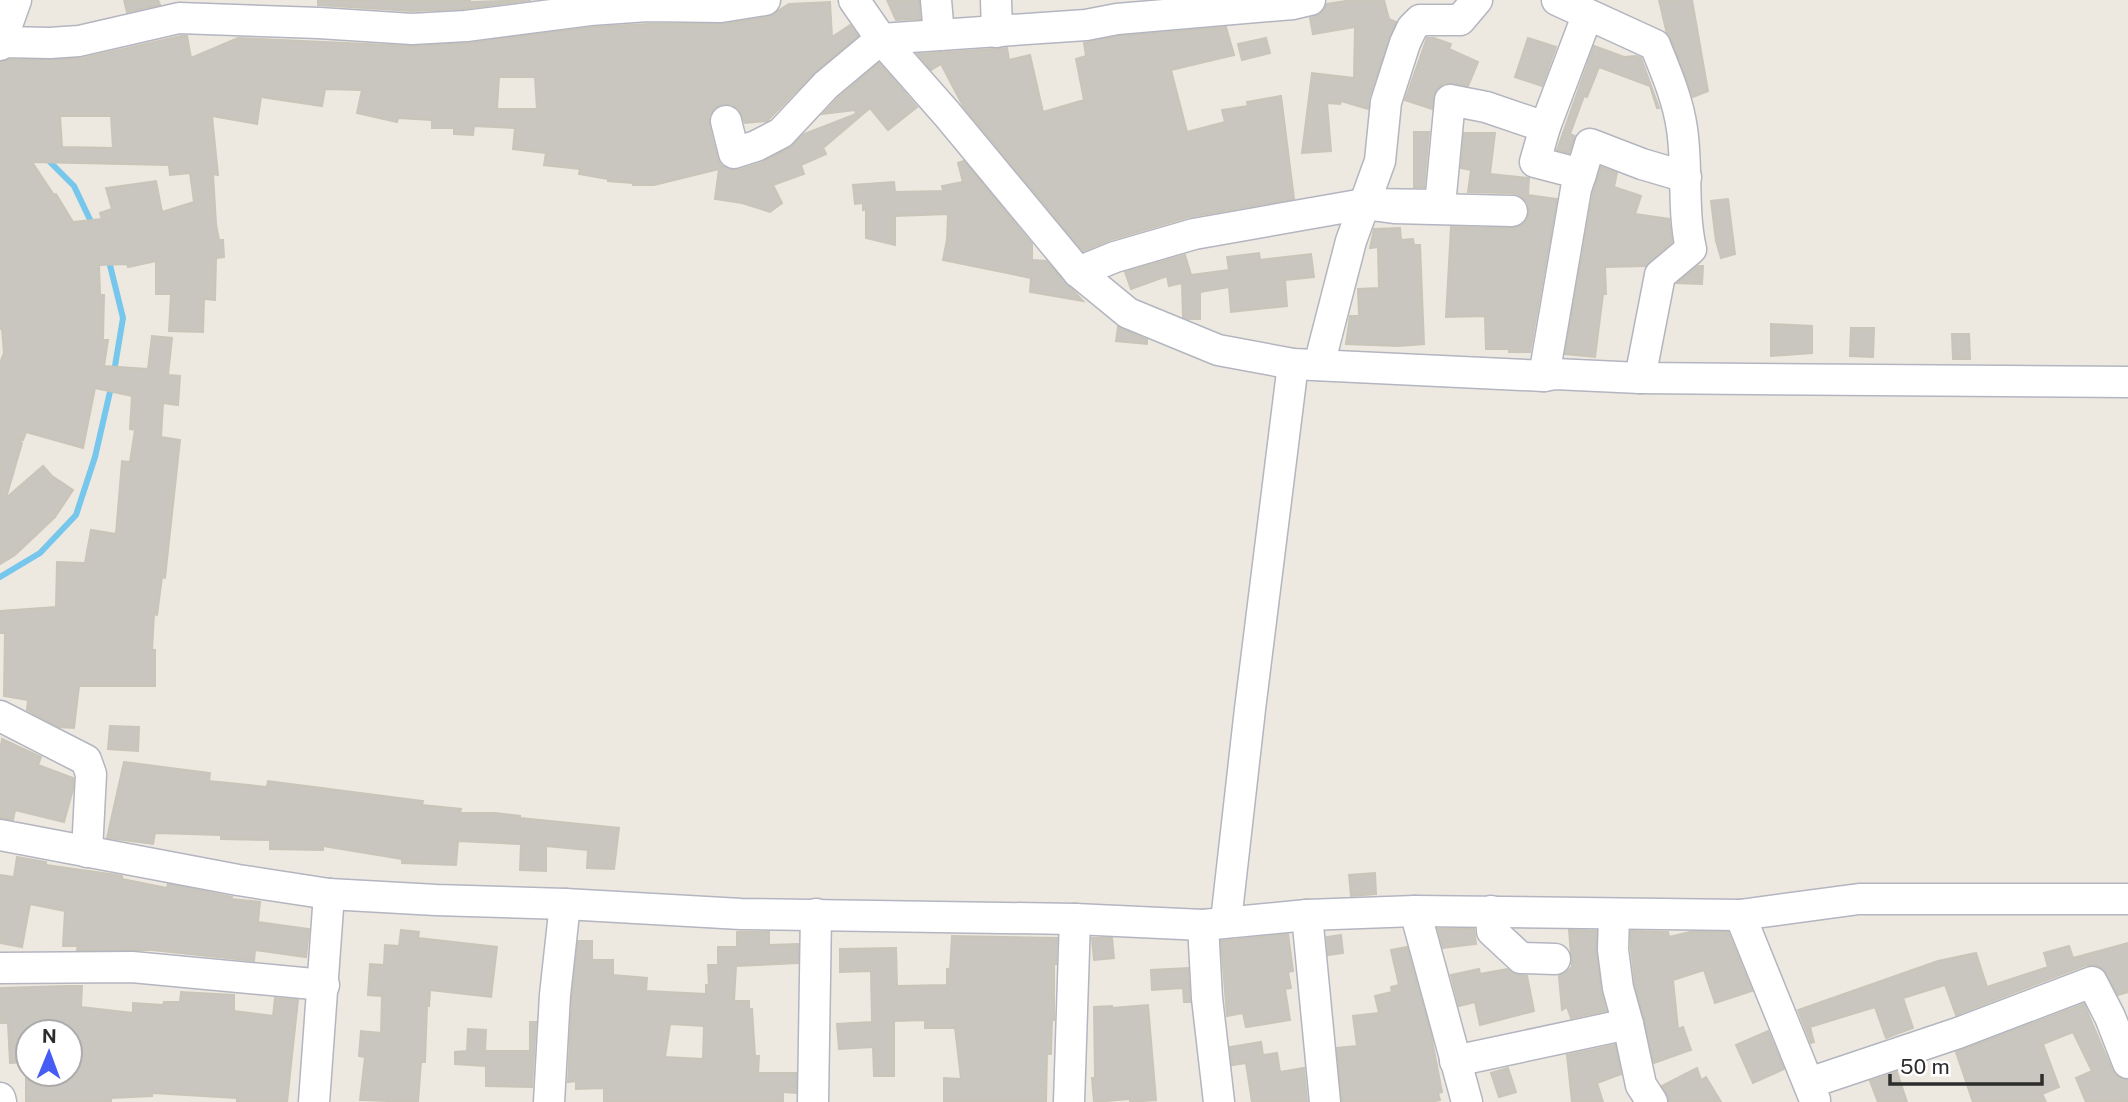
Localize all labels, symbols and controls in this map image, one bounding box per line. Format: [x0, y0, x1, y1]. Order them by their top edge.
north arrow [14, 1018, 84, 1088]
text: N [42, 1025, 57, 1047]
scale bar [1890, 1042, 2042, 1086]
text: 50 m [1900, 1054, 1950, 1079]

